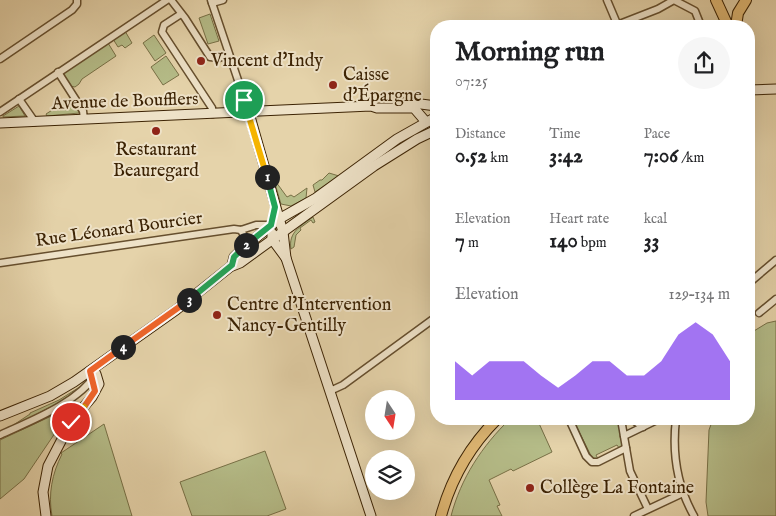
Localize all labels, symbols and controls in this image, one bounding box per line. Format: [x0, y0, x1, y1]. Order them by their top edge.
text: Morning run [455, 35, 605, 70]
button: share [678, 37, 730, 89]
place label: Vincent d'Indy [210, 50, 323, 73]
marker: Vincent d'Indy [195, 55, 207, 67]
place label: Caisse d'Épargne [343, 64, 422, 108]
text: 07:25 [455, 72, 488, 92]
pin [223, 79, 265, 121]
marker: Caisse d'Épargne [327, 79, 339, 91]
icon: arrive [230, 86, 258, 114]
street label: Avenue de Boufflers [50, 88, 199, 116]
marker: Restaurant Beauregard [150, 125, 162, 137]
text: Distance [455, 125, 506, 143]
text: Time [549, 125, 580, 143]
text: Pace [644, 125, 670, 143]
place label: Restaurant Beauregard [113, 139, 199, 183]
text: 0.52 [455, 143, 487, 170]
text: 3:42 [549, 143, 583, 170]
text: 7:06 [644, 143, 678, 170]
text: km [487, 149, 509, 167]
text: /km [678, 149, 704, 167]
pin: 1 [254, 164, 280, 190]
text: 1 [265, 168, 270, 186]
street label: Rue Léonard Bourcier [34, 207, 204, 253]
text: Elevation [455, 210, 511, 228]
text: Heart rate [549, 210, 609, 228]
text: kcal [644, 210, 667, 228]
text: 7 [455, 228, 465, 255]
text: 140 [549, 228, 578, 255]
text: 33 [644, 228, 659, 255]
pin: 2 [234, 232, 258, 258]
text: m [465, 234, 479, 252]
text: bpm [578, 234, 607, 252]
text: 2 [243, 236, 250, 254]
text: Elevation [455, 285, 518, 305]
text: 129–134 m [669, 285, 730, 305]
pin: 3 [176, 288, 202, 312]
text: 3 [187, 291, 192, 309]
place label: Centre d'Intervention Nancy-Gentilly [227, 294, 392, 338]
marker: Centre d'Intervention Nancy-Gentilly [211, 309, 223, 321]
pin: 4 [110, 334, 136, 360]
text: 4 [120, 338, 127, 356]
north arrow [365, 390, 415, 440]
map controls [365, 390, 415, 500]
pin [50, 401, 92, 443]
icon: check [57, 408, 85, 436]
button: layers [365, 450, 415, 500]
place label: Collège La Fontaine [540, 477, 694, 500]
marker: Collège La Fontaine [524, 482, 536, 494]

